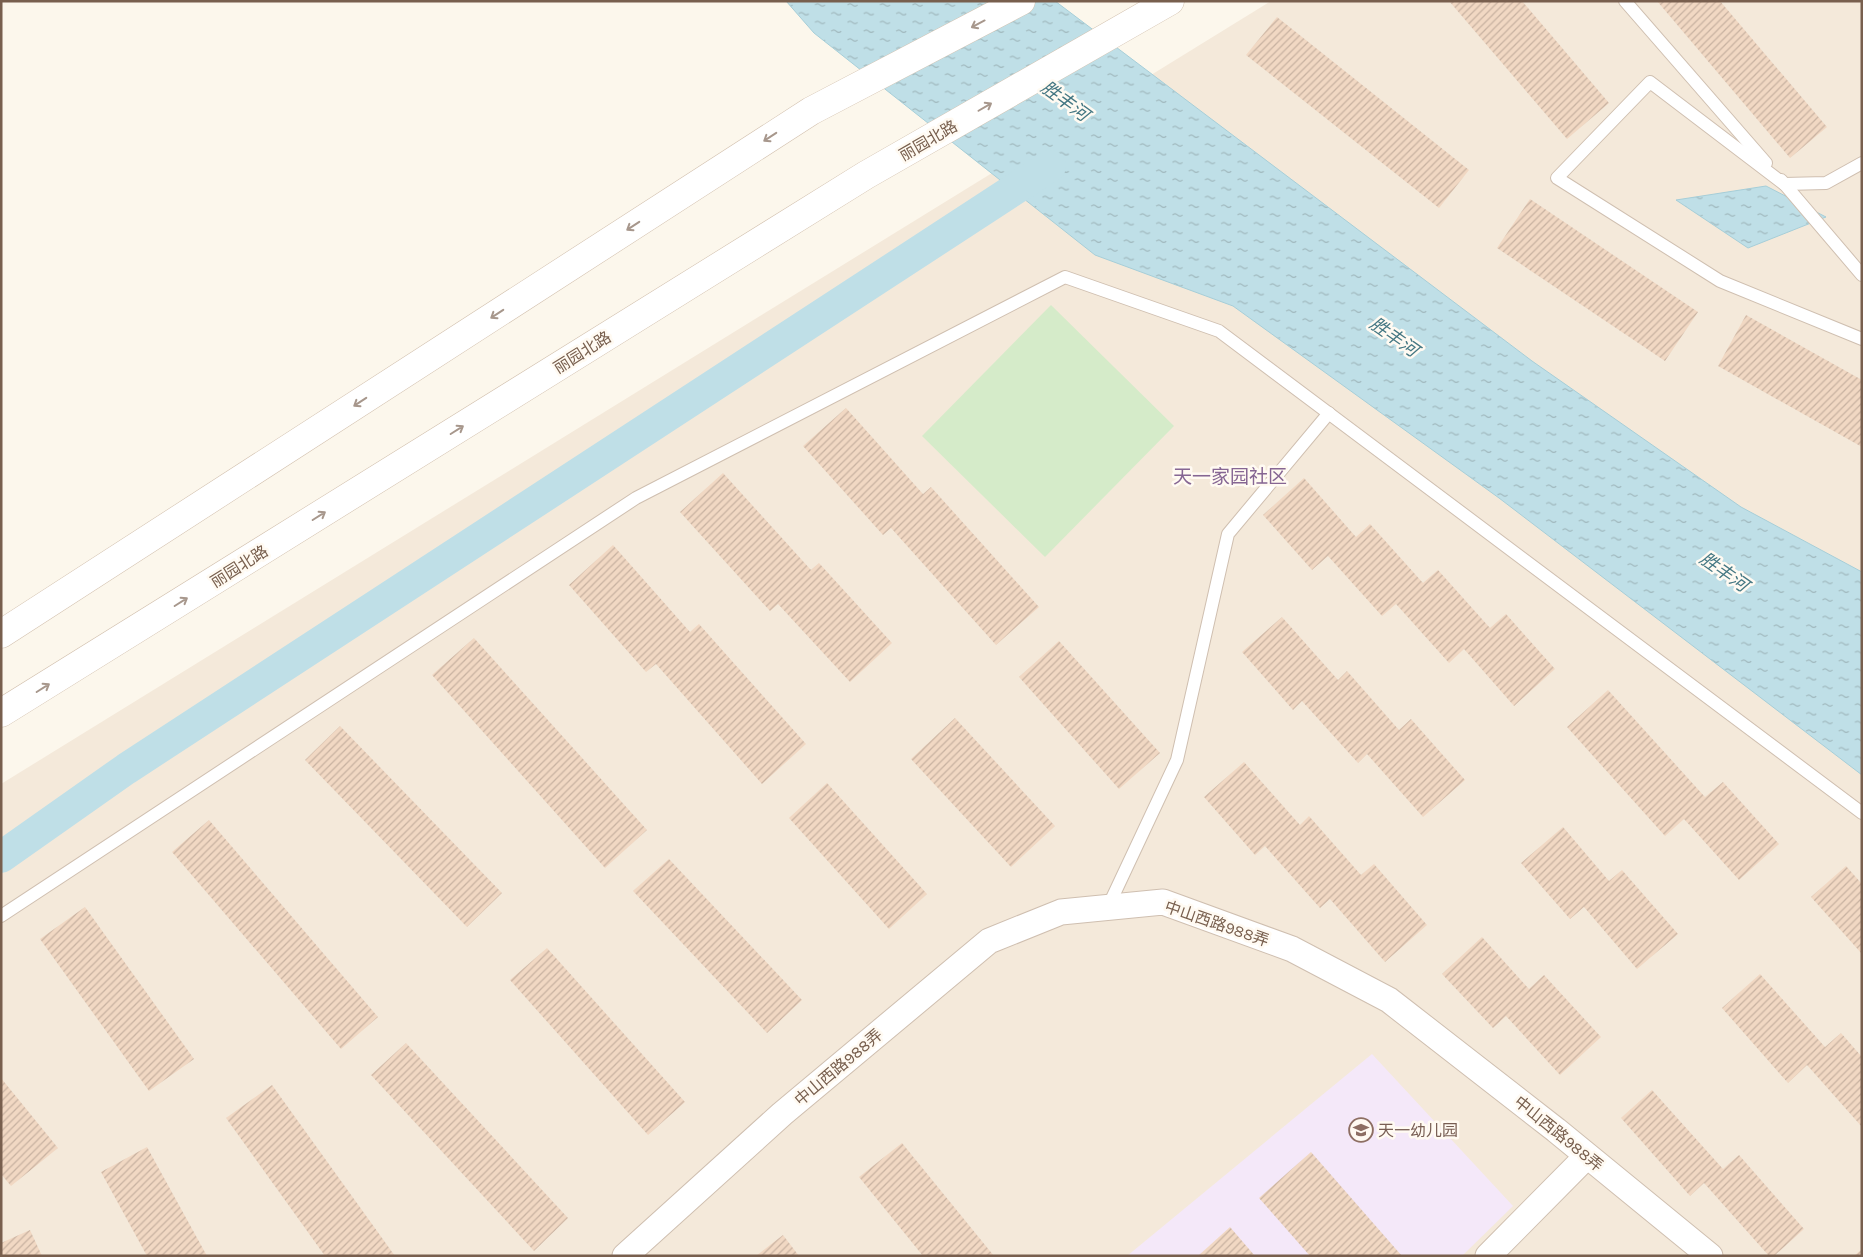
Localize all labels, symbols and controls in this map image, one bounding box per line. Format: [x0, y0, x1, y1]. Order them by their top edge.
one-way arrow [971, 20, 986, 29]
water label: 胜丰河 [1037, 76, 1096, 128]
one-way arrow [977, 102, 992, 112]
street label: 丽园北路 [896, 116, 961, 165]
one-way arrow [763, 132, 777, 143]
one-way arrow [627, 221, 641, 231]
one-way arrow [490, 308, 504, 319]
water label: 胜丰河 [1366, 313, 1425, 363]
street label: 丽园北路 [550, 327, 614, 377]
one-way arrow [354, 397, 368, 407]
one-way arrow [449, 425, 463, 435]
district label: 天一家园社区 [1173, 466, 1287, 488]
one-way arrow [311, 510, 325, 520]
street label: 丽园北路 [207, 541, 271, 591]
water label: 胜丰河 [1696, 548, 1755, 598]
one-way arrow [173, 596, 187, 606]
one-way arrow [35, 682, 49, 692]
street label: 中山西路988弄 [1162, 897, 1271, 950]
street label: 中山西路988弄 [790, 1025, 886, 1110]
street label: 中山西路988弄 [1510, 1092, 1607, 1175]
school or university icon: 天一幼儿园 [1348, 1117, 1374, 1143]
place label: 天一幼儿园 [1378, 1121, 1458, 1140]

